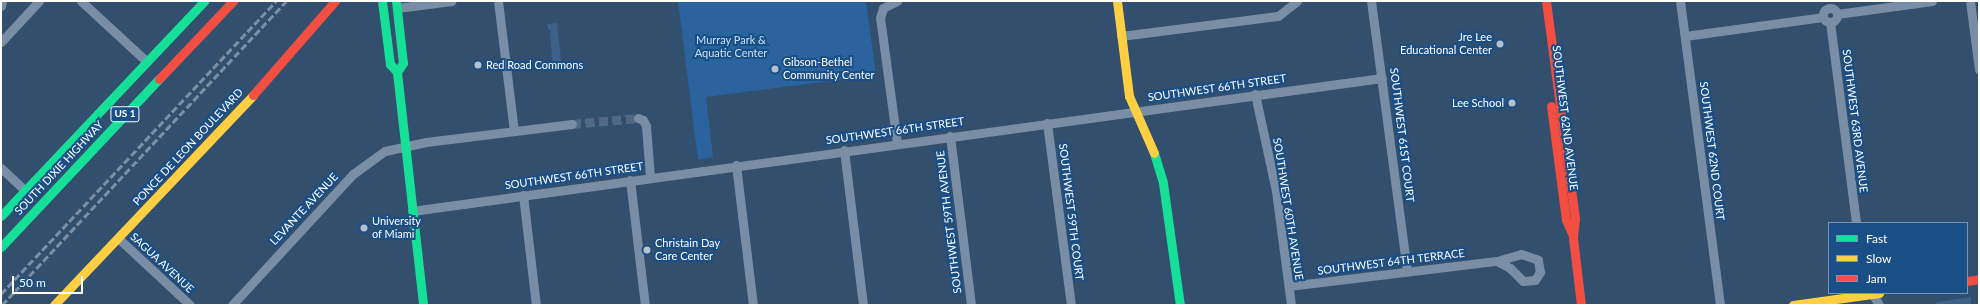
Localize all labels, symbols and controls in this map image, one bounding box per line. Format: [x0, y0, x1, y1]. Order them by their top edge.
place label: Jre Lee Educational Center [1400, 31, 1492, 57]
park label: Murray Park & Aquatic Center [695, 34, 767, 60]
marker: Jre Lee Educational Center [1495, 39, 1505, 49]
street label: SOUTHWEST 62ND AVENUE [1550, 44, 1580, 192]
street label: SOUTHWEST 63RD AVENUE [1840, 48, 1870, 194]
place label: Gibson-Bethel Community Center [783, 56, 875, 82]
place label: Red Road Commons [486, 58, 583, 72]
marker: Red Road Commons [473, 60, 483, 70]
marker: Gibson-Bethel Community Center [770, 64, 780, 74]
street label: SOUTHWEST 61ST COURT [1387, 67, 1417, 203]
street label: SOUTHWEST 66TH STREET [1147, 72, 1287, 104]
street label: SOUTHWEST 62ND COURT [1697, 81, 1727, 221]
street label: PONCE DE LEON BOULEVARD [130, 86, 246, 208]
place label: Lee School [1452, 96, 1504, 110]
marker: Lee School [1507, 98, 1517, 108]
road number: US 1 [110, 106, 140, 122]
street label: SOUTHWEST 66TH STREET [825, 115, 965, 147]
street label: SOUTH DIXIE HIGHWAY [12, 118, 106, 218]
street label: SOUTHWEST 60TH AVENUE [1270, 136, 1306, 282]
street label: SOUTHWEST 59TH COURT [1056, 142, 1086, 282]
street label: SOUTHWEST 59TH AVENUE [934, 149, 964, 295]
street label: SOUTHWEST 66TH STREET [504, 160, 644, 192]
street label: LEVANTE AVENUE [267, 170, 341, 248]
place label: University of Miami [372, 215, 421, 241]
legend [1828, 222, 1968, 294]
marker: University of Miami [359, 223, 369, 233]
street label: SAGUA AVENUE [127, 230, 197, 296]
text: Fast [1866, 231, 1887, 246]
place label: Christain Day Care Center [655, 237, 720, 263]
marker: Christain Day Care Center [642, 245, 652, 255]
street label: SOUTHWEST 64TH TERRACE [1316, 246, 1466, 278]
text: Slow [1866, 251, 1891, 266]
scale bar [14, 268, 85, 294]
text: Jam [1866, 271, 1887, 286]
text: 50 m [19, 275, 46, 290]

